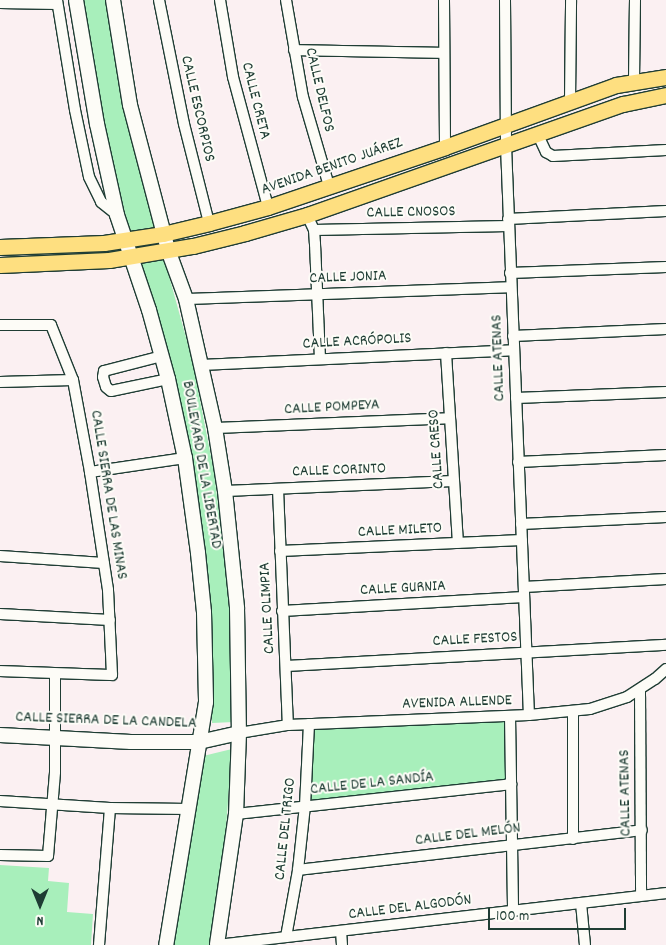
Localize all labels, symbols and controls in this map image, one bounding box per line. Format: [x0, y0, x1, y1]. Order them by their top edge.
street label: CALLE DELFOS [300, 46, 338, 134]
street label: CALLE ESCORPIOS [175, 54, 219, 164]
street label: CALLE CRETA [236, 60, 274, 142]
street label: AVENIDA BENITO JUÁREZ [259, 134, 405, 200]
street label: CALLE CNOSOS [366, 203, 456, 223]
street label: CALLE JONIA [309, 267, 387, 289]
street label: CALLE ATENAS [488, 314, 510, 402]
street label: CALLE ACRÓPOLIS [302, 330, 412, 354]
street label: BOULEVARD DE LA LIBERTAD [177, 380, 225, 550]
street label: CALLE POMPEYA [284, 396, 380, 420]
street label: CALLE CRESO [425, 408, 449, 490]
street label: CALLE SIERRA DE LAS MINAS [85, 409, 131, 581]
street label: CALLE CORINTO [292, 460, 386, 482]
street label: CALLE MILETO [357, 519, 443, 543]
street label: CALLE OLIMPIA [256, 562, 280, 654]
street label: CALLE GURNIA [360, 577, 446, 601]
street label: CALLE FESTOS [432, 628, 518, 652]
street label: AVENIDA ALLENDE [402, 691, 512, 715]
street label: CALLE SIERRA DE LA CANDELA [15, 708, 197, 734]
street label: CALLE ATENAS [616, 749, 636, 837]
street label: CALLE DE LA SANDÍA [309, 768, 435, 800]
street label: CALLE DEL TRIGO [271, 777, 301, 881]
street label: CALLE DEL MELÓN [414, 819, 522, 851]
north arrow [15, 880, 65, 930]
street label: CALLE DEL ALGODÓN [347, 891, 473, 925]
scale bar [491, 898, 628, 930]
text: 100 m [496, 906, 529, 928]
text: N [37, 910, 43, 930]

